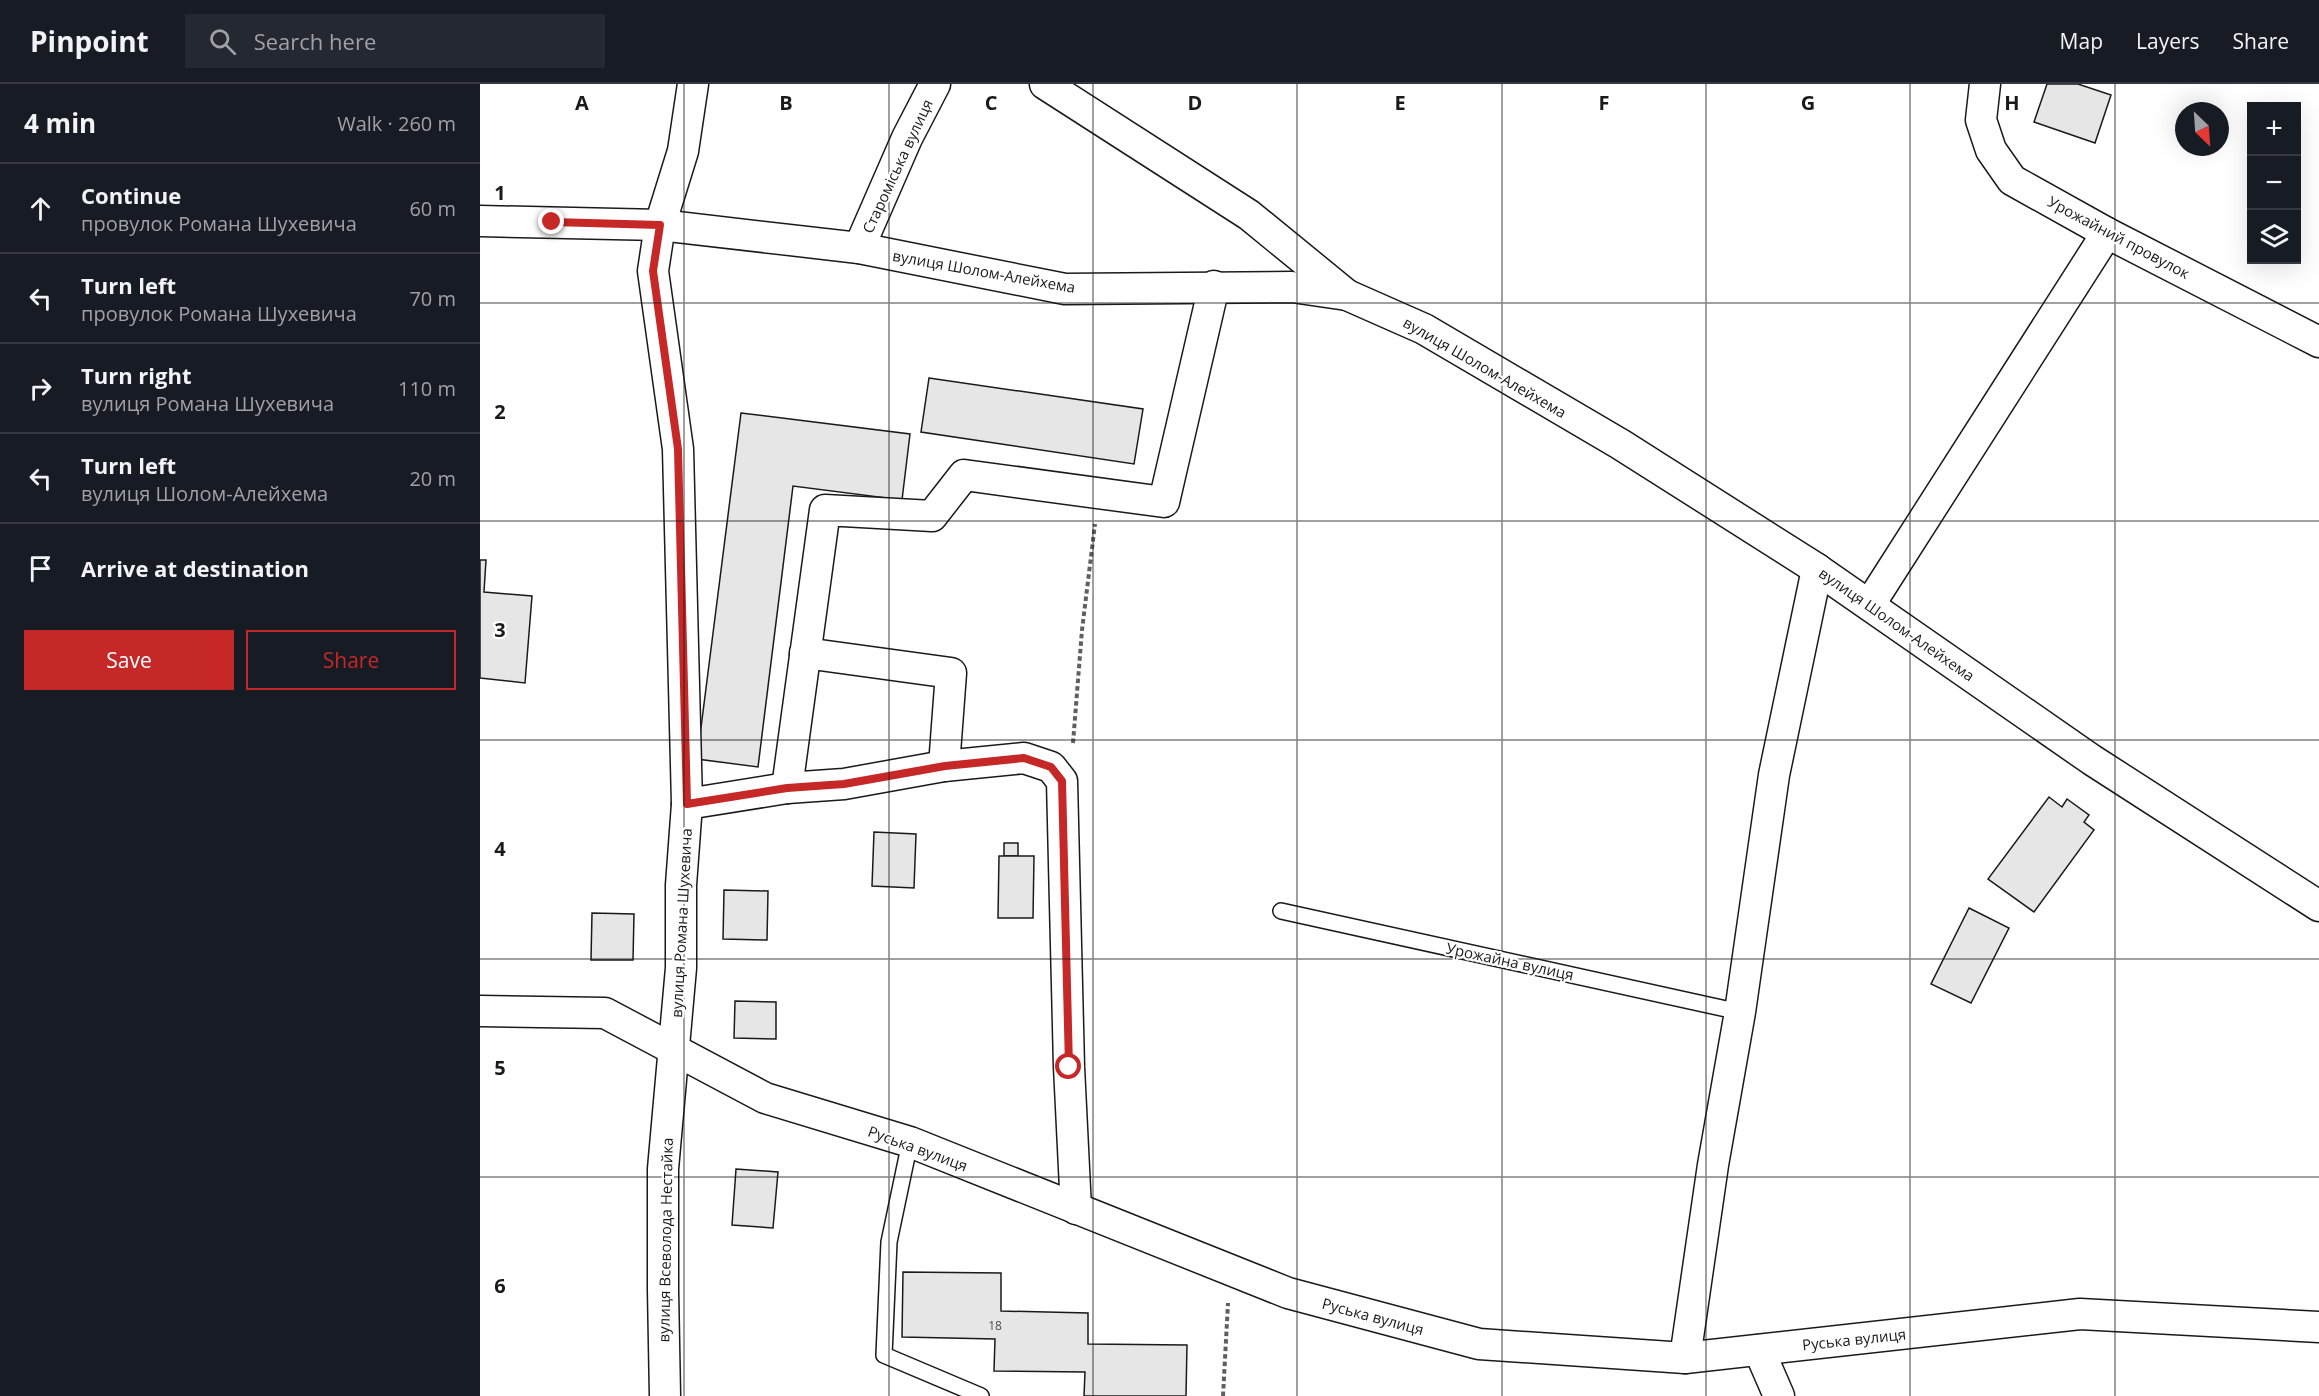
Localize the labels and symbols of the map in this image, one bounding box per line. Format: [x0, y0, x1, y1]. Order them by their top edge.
text: A [575, 89, 589, 116]
text: B [779, 89, 793, 116]
text: C [985, 89, 998, 116]
text: D [1188, 89, 1202, 116]
text: E [1394, 89, 1406, 116]
text: F [1599, 89, 1609, 116]
text: G [1801, 89, 1815, 116]
text: H [2004, 89, 2020, 116]
street label: Староміська вулиця [857, 96, 937, 236]
north arrow [2175, 102, 2229, 156]
text: 1 [494, 179, 506, 206]
street label: Урожайний провулок [2045, 191, 2194, 283]
route end [538, 208, 564, 234]
street label: вулиця Шолом-Алейхема [891, 245, 1077, 297]
street label: вулиця Шолом-Алейхема [1400, 312, 1570, 422]
text: 2 [494, 398, 506, 425]
street label: вулиця Шолом-Алейхема [1815, 563, 1979, 685]
text: 3 [494, 616, 506, 643]
street label: вулиця Романа Шухевича [666, 828, 696, 1018]
text: 4 [494, 835, 506, 862]
street label: Урожайна вулиця [1444, 938, 1576, 984]
route start [1055, 1053, 1081, 1079]
text: 5 [494, 1054, 506, 1081]
street label: Руська вулиця [865, 1121, 971, 1175]
street label: вулиця Всеволода Нестайка [653, 1137, 677, 1343]
text: 6 [494, 1272, 506, 1299]
street label: Руська вулиця [1320, 1293, 1426, 1339]
house number: 18 [988, 1317, 1002, 1334]
street label: Руська вулиця [1801, 1324, 1907, 1354]

